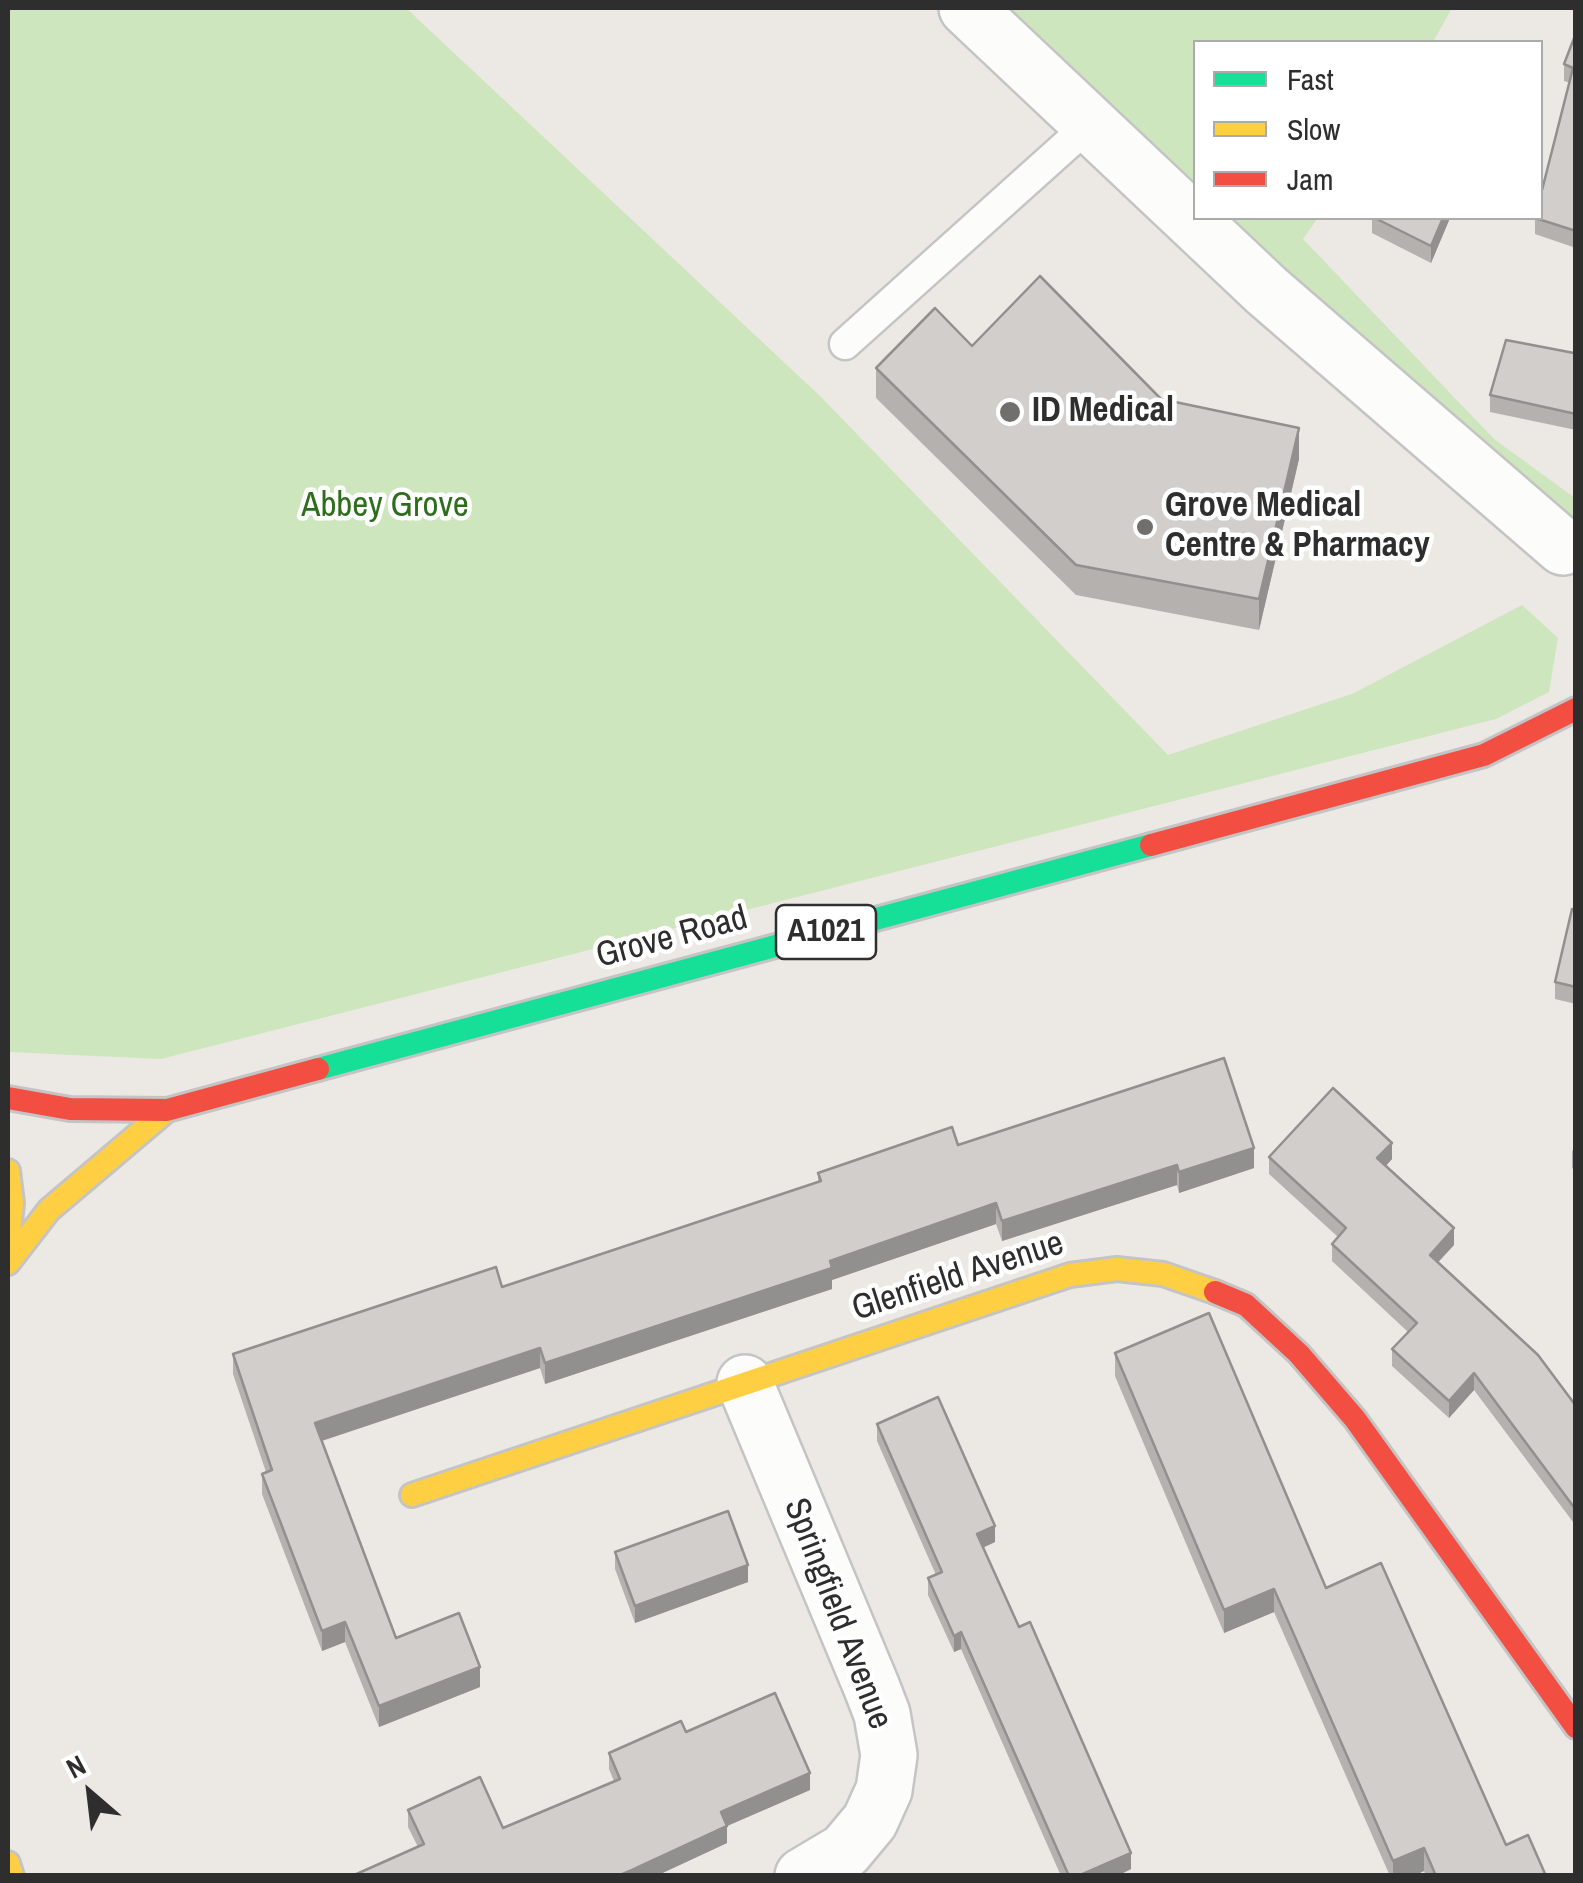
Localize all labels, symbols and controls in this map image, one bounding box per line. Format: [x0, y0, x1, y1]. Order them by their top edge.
legend [1193, 40, 1543, 220]
text: Fast [1287, 59, 1334, 99]
text: Slow [1287, 109, 1340, 149]
text: Jam [1287, 159, 1333, 199]
place label: ID Medical [1032, 391, 1174, 433]
marker: ID Medical [997, 399, 1023, 425]
park label: Abbey Grove [301, 486, 469, 528]
place label: Grove Medical Centre & Pharmacy [1165, 486, 1430, 568]
marker: Grove Medical Centre & Pharmacy [1134, 516, 1156, 538]
street label: Grove Road [592, 898, 752, 978]
road number: A1021 [776, 905, 876, 959]
street label: Glenfield Avenue [847, 1223, 1069, 1331]
street label: Springfield Avenue [774, 1493, 900, 1735]
north arrow [40, 1743, 140, 1843]
text: N [60, 1746, 92, 1787]

